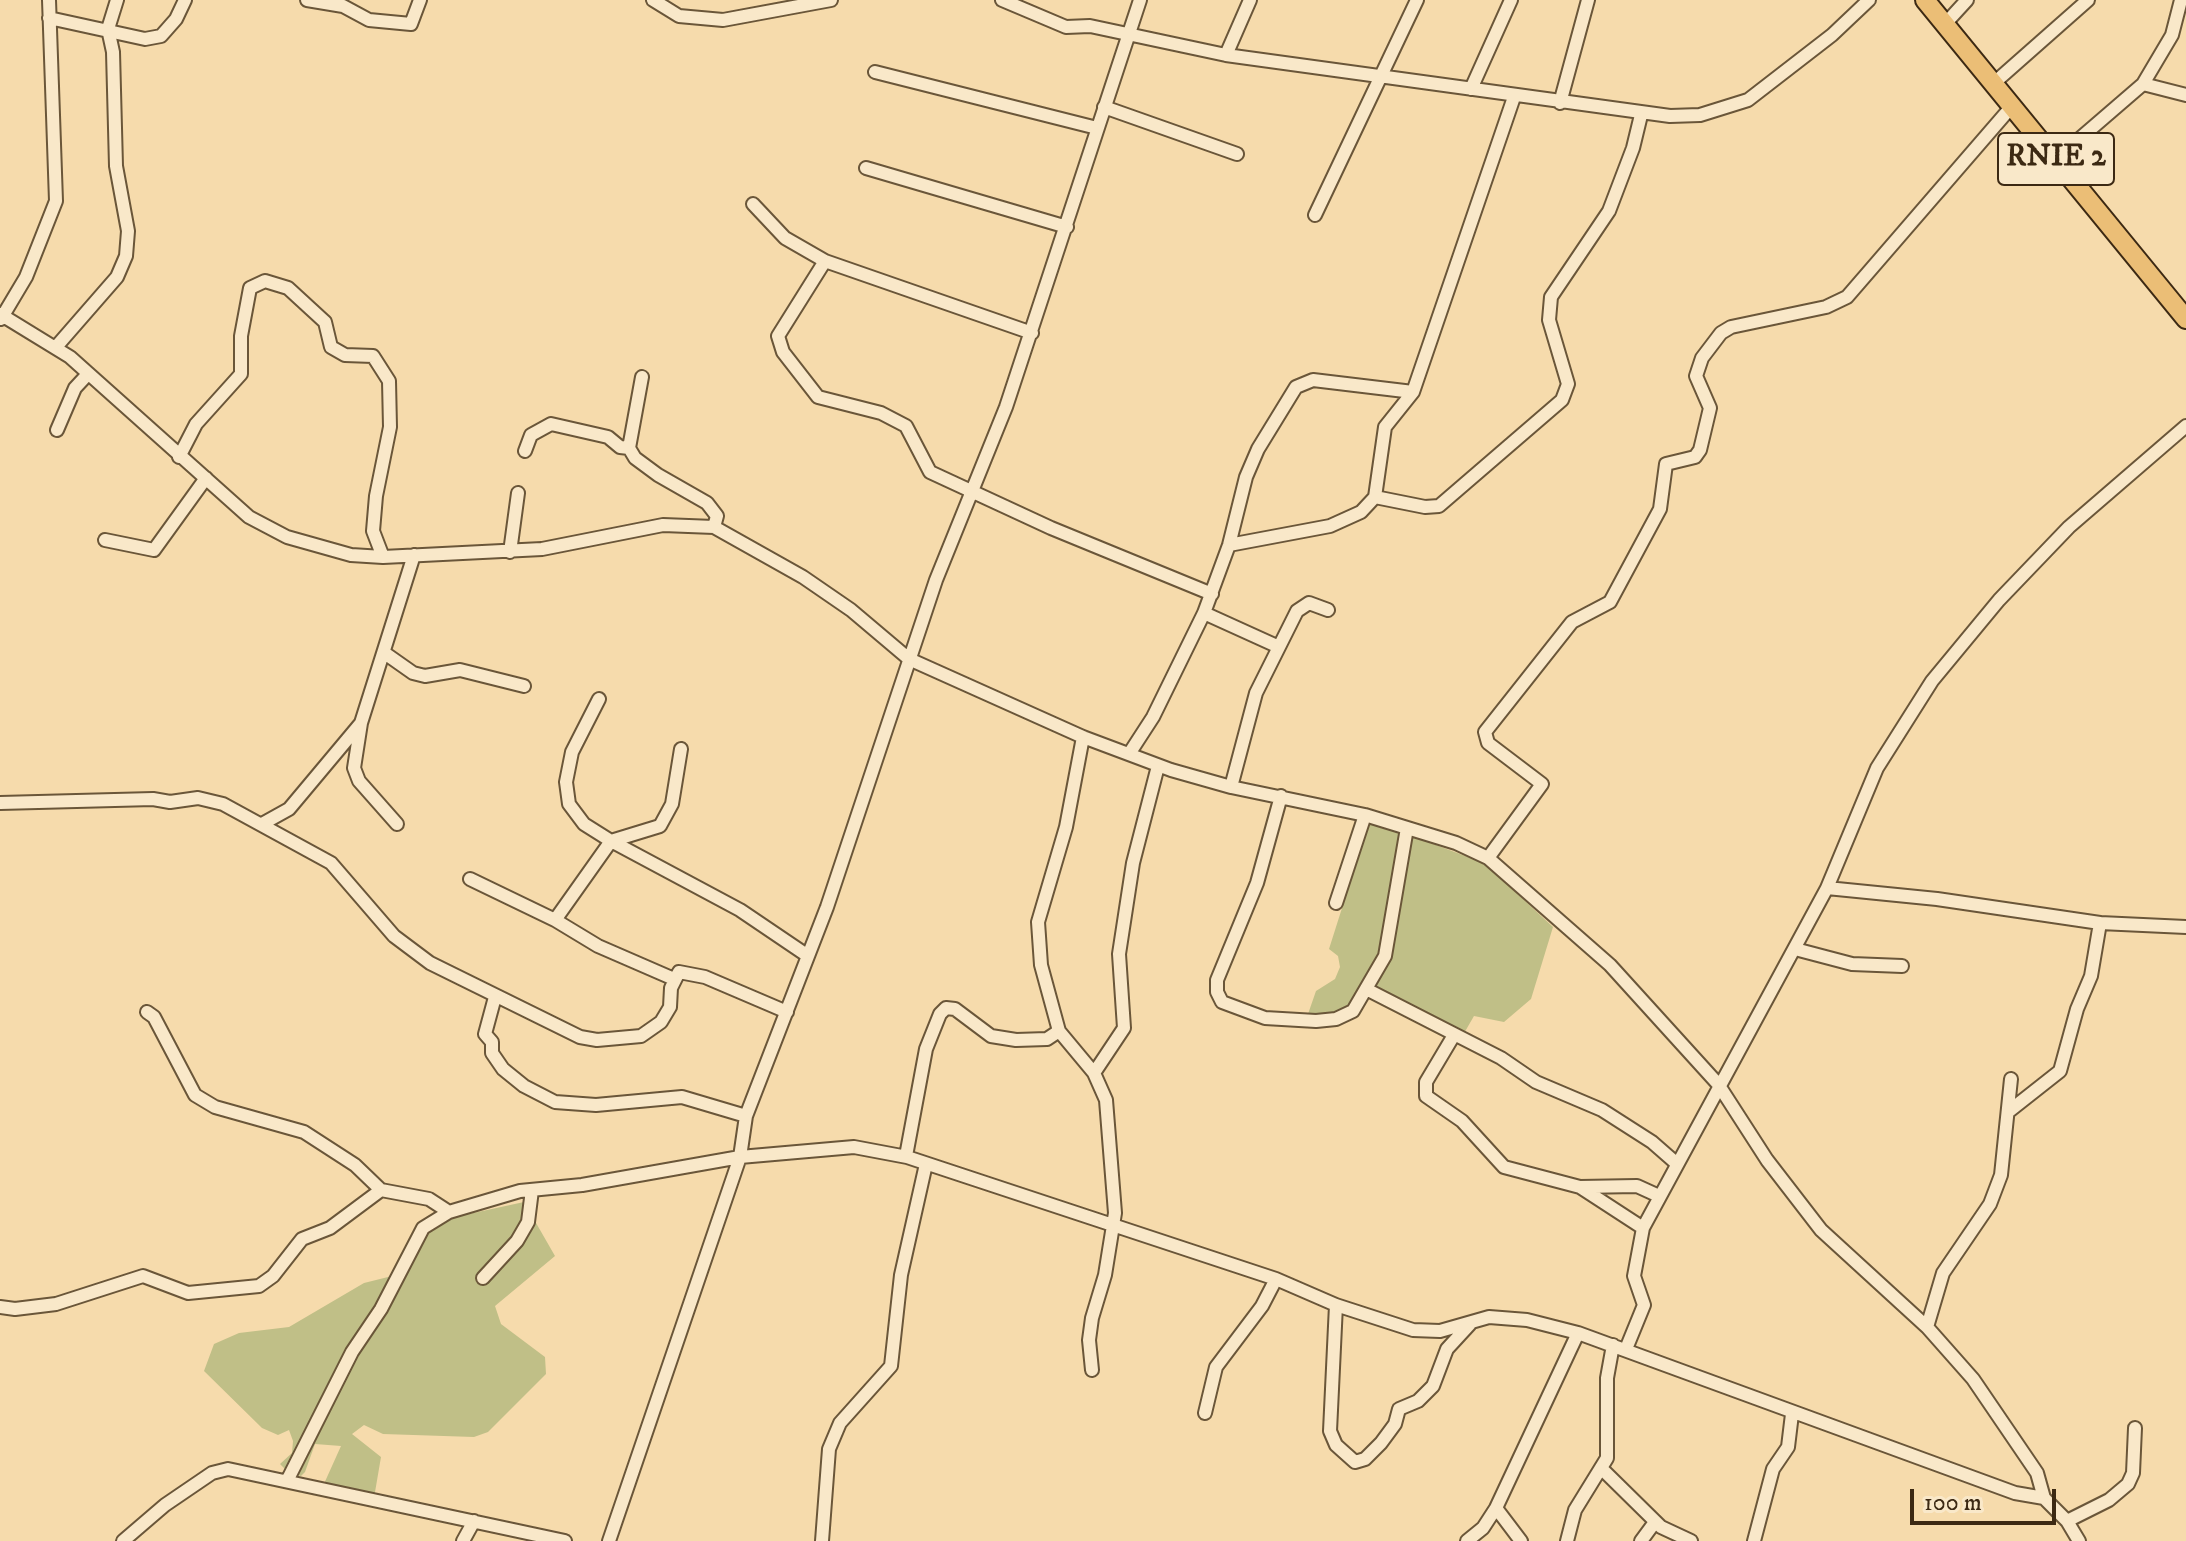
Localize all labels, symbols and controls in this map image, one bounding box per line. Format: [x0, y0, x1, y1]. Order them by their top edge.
road number: RNIE 2 [1998, 133, 2114, 185]
scale bar [1914, 1473, 2060, 1523]
text: 100 m [1924, 1488, 1982, 1518]

